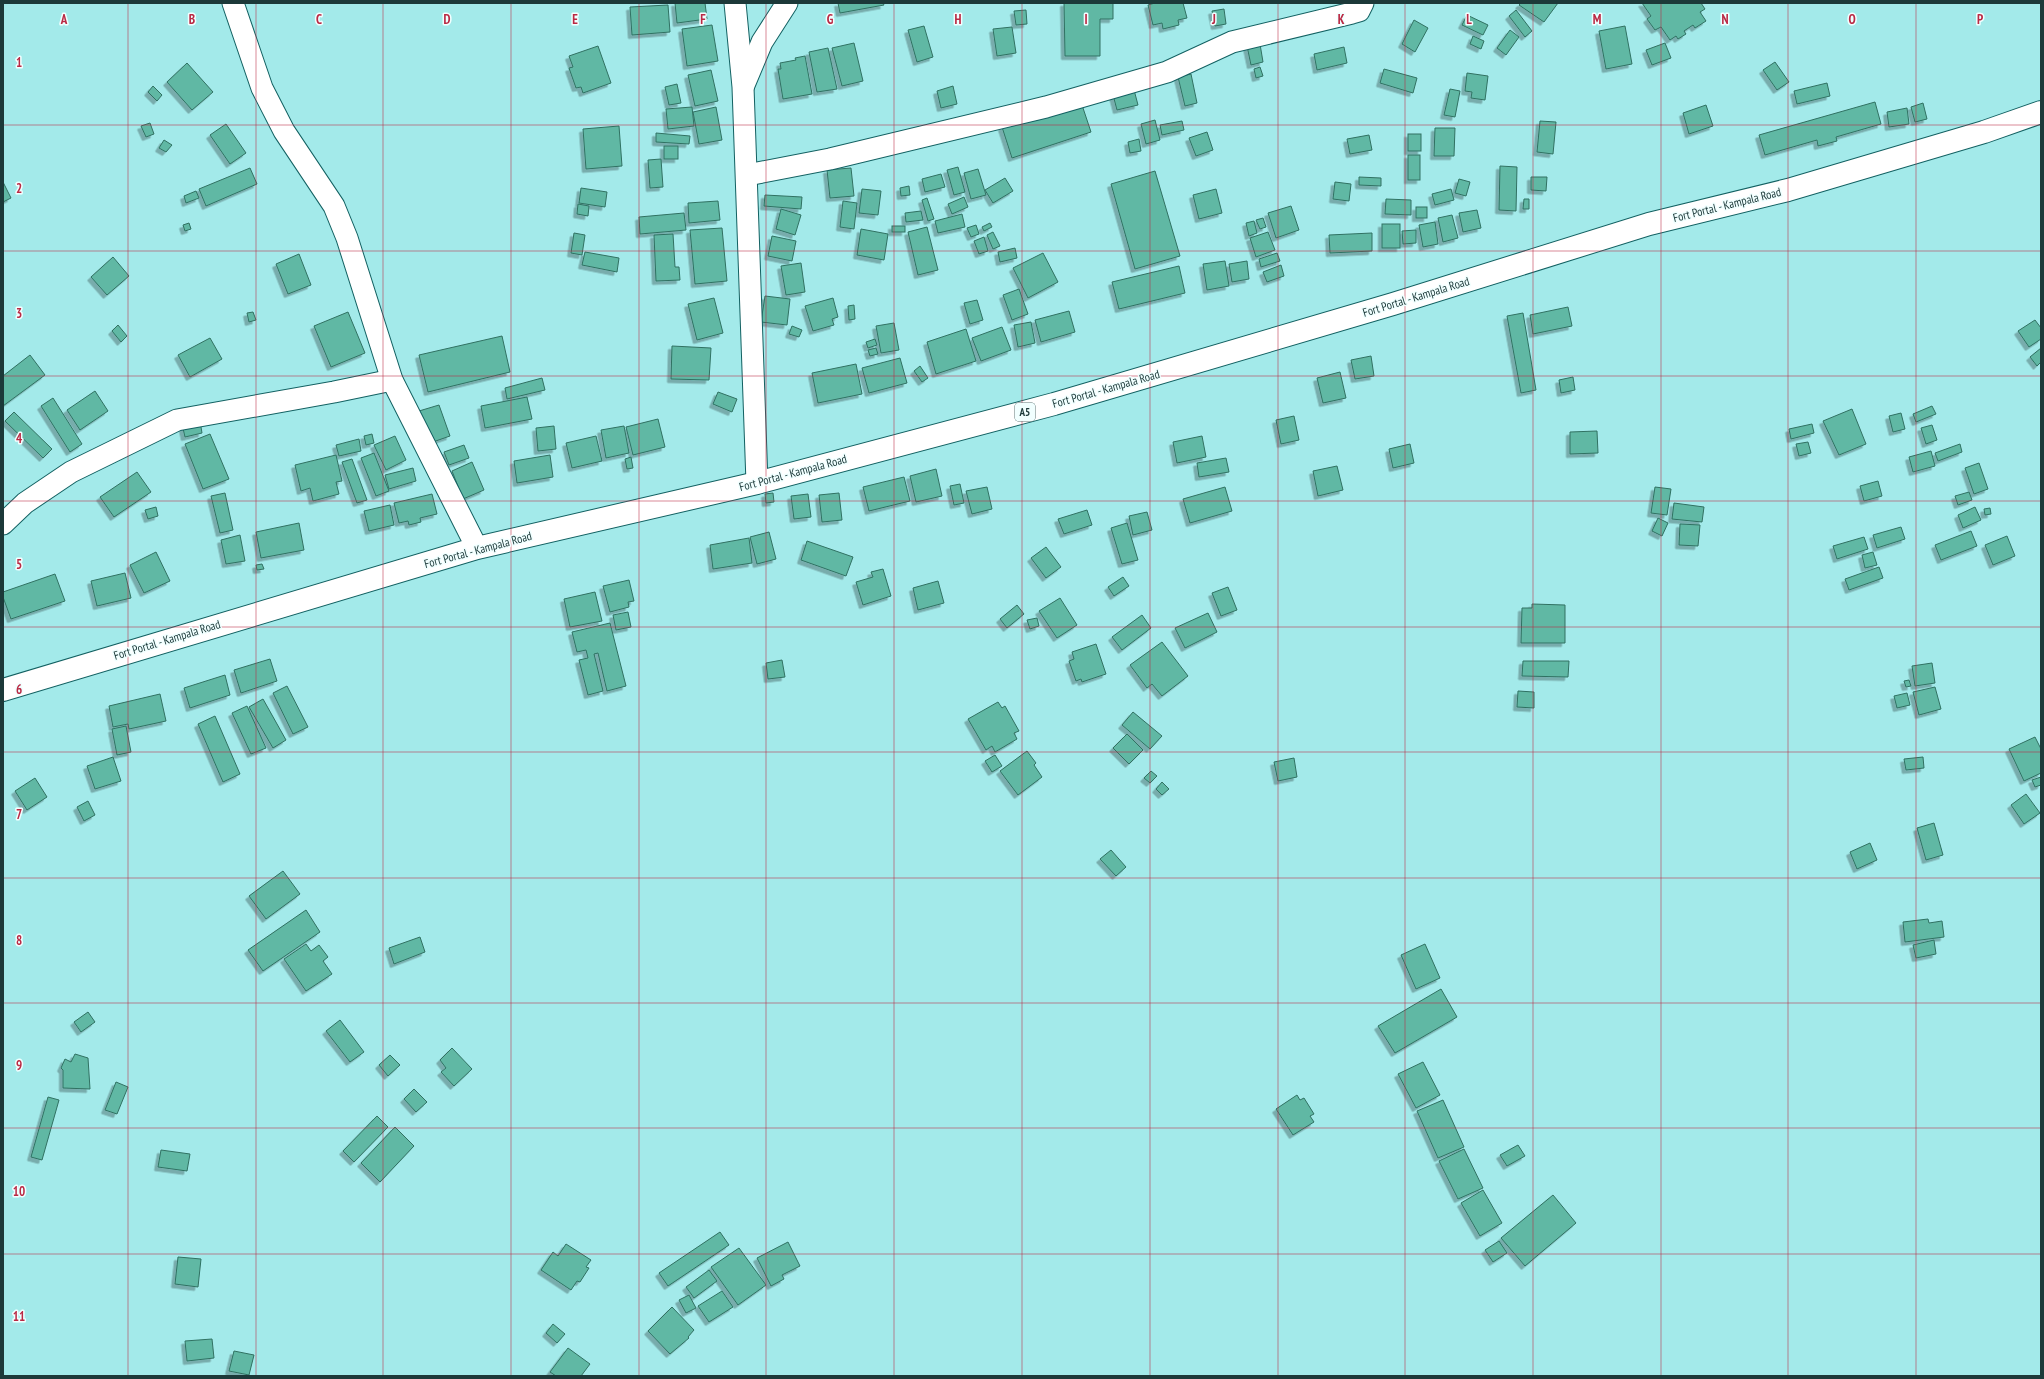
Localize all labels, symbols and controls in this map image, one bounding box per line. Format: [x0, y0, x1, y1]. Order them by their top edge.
text: A [60, 11, 68, 28]
text: B [189, 11, 195, 28]
text: C [316, 11, 322, 28]
text: D [444, 11, 451, 28]
text: E [572, 11, 578, 28]
text: F [700, 11, 706, 28]
text: G [827, 11, 834, 28]
text: H [955, 11, 962, 28]
text: I [1084, 11, 1088, 28]
text: J [1211, 11, 1216, 28]
text: K [1338, 11, 1345, 28]
text: L [1466, 11, 1472, 28]
text: M [1593, 11, 1602, 28]
text: N [1721, 11, 1729, 28]
text: O [1848, 11, 1856, 28]
text: P [1977, 11, 1983, 28]
text: 1 [16, 54, 22, 71]
text: 2 [16, 180, 22, 197]
street label: Fort Portal - Kampala Road [1671, 184, 1782, 225]
street label: Fort Portal - Kampala Road [1361, 273, 1471, 320]
text: 3 [16, 305, 22, 322]
street label: Fort Portal - Kampala Road [1051, 366, 1161, 411]
road number: A5 [1015, 403, 1035, 421]
text: 4 [16, 430, 23, 447]
street label: Fort Portal - Kampala Road [737, 451, 848, 494]
street label: Fort Portal - Kampala Road [422, 528, 533, 571]
text: 5 [16, 556, 22, 573]
street label: Fort Portal - Kampala Road [112, 616, 222, 663]
text: 6 [16, 681, 22, 698]
text: 7 [16, 806, 22, 823]
text: 8 [16, 932, 22, 949]
text: 9 [16, 1057, 22, 1074]
text: 10 [13, 1183, 25, 1200]
text: 11 [13, 1308, 25, 1325]

